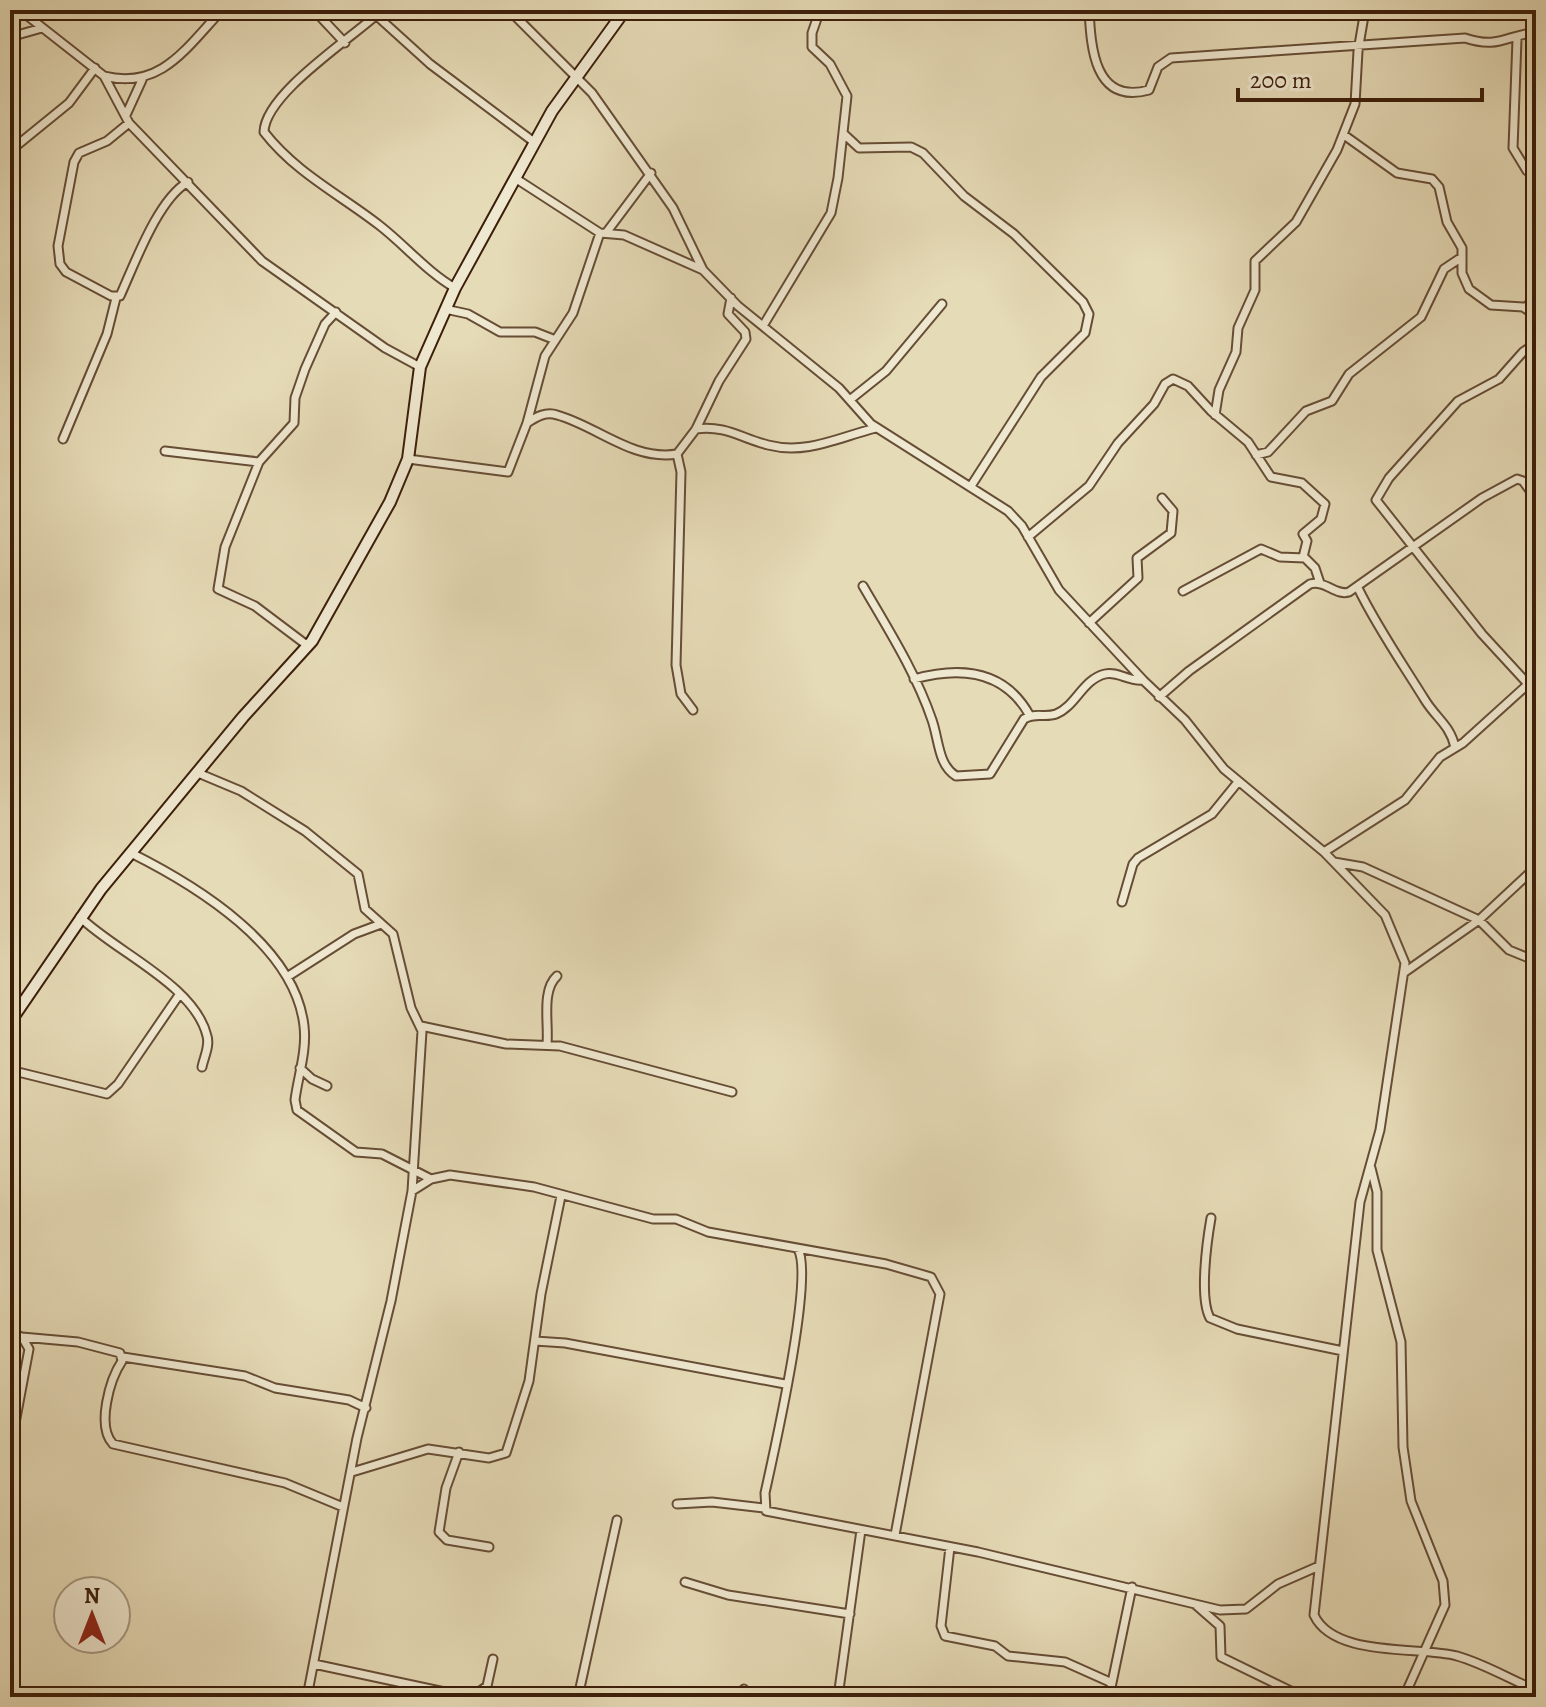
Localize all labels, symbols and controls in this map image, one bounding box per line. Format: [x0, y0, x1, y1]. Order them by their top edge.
scale bar [1238, 52, 1482, 102]
text: 200 m [1250, 64, 1312, 96]
north arrow [52, 1575, 132, 1655]
text: N [84, 1581, 100, 1611]

